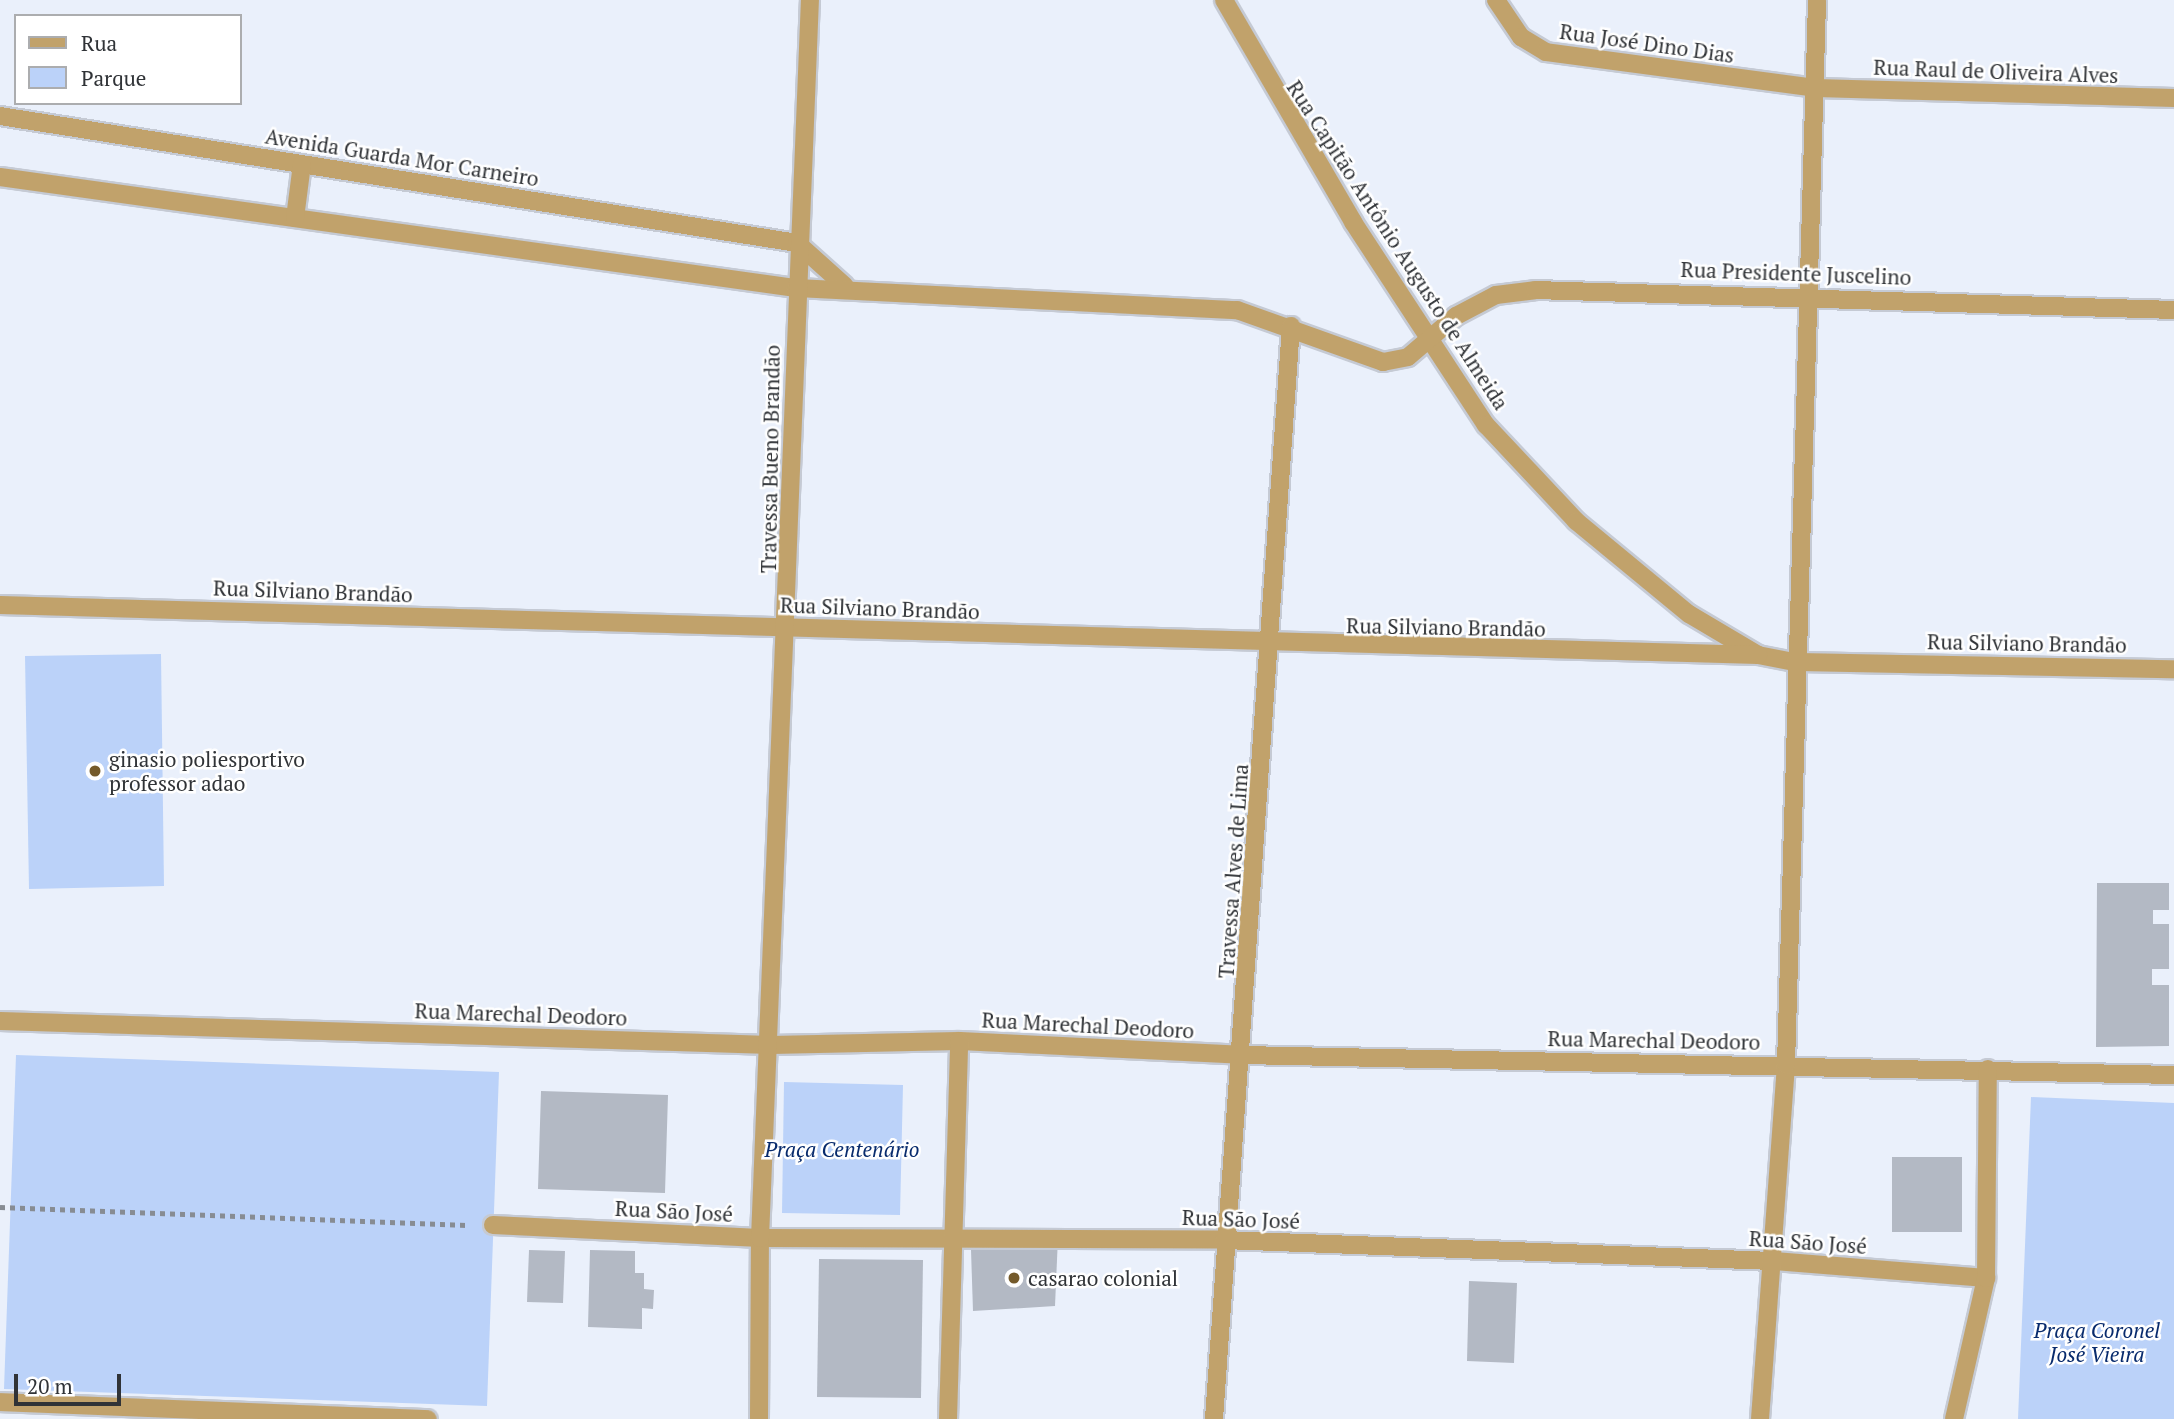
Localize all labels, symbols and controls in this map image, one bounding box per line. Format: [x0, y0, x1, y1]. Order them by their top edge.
legend [14, 14, 242, 105]
street label: Rua José Dino Dias [1558, 18, 1736, 68]
text: Rua [81, 29, 117, 57]
street label: Rua Raul de Oliveira Alves [1873, 54, 2119, 88]
text: Parque [81, 64, 146, 92]
street label: Rua Capitão Antônio Augusto de Almeida [1282, 75, 1514, 415]
street label: Avenida Guarda Mor Carneiro [263, 123, 541, 191]
street label: Rua Presidente Juscelino [1680, 256, 1912, 290]
street label: Travessa Bueno Brandão [755, 345, 785, 573]
street label: Rua Silviano Brandão [213, 575, 413, 607]
street label: Rua Silviano Brandão [780, 592, 980, 624]
street label: Rua Silviano Brandão [1346, 613, 1546, 641]
street label: Rua Silviano Brandão [1927, 629, 2127, 657]
place label: ginasio poliesportivo professor adao [109, 746, 305, 796]
marker: ginasio poliesportivo professor adao [87, 763, 103, 779]
street label: Travessa Alves de Lima [1213, 763, 1253, 979]
street label: Rua Marechal Deodoro [414, 998, 628, 1030]
street label: Rua Marechal Deodoro [981, 1007, 1195, 1043]
street label: Rua Marechal Deodoro [1547, 1026, 1761, 1054]
park label: Praça Centenário [764, 1136, 920, 1162]
street label: Rua São José [614, 1195, 734, 1227]
street label: Rua São José [1182, 1204, 1300, 1234]
street label: Rua São José [1748, 1225, 1868, 1259]
place label: casarao colonial [1028, 1265, 1178, 1291]
marker: casarao colonial [1006, 1270, 1022, 1286]
park label: Praça Coronel José Vieira [2034, 1317, 2160, 1367]
scale bar [18, 1360, 124, 1404]
text: 20 m [27, 1372, 73, 1400]

